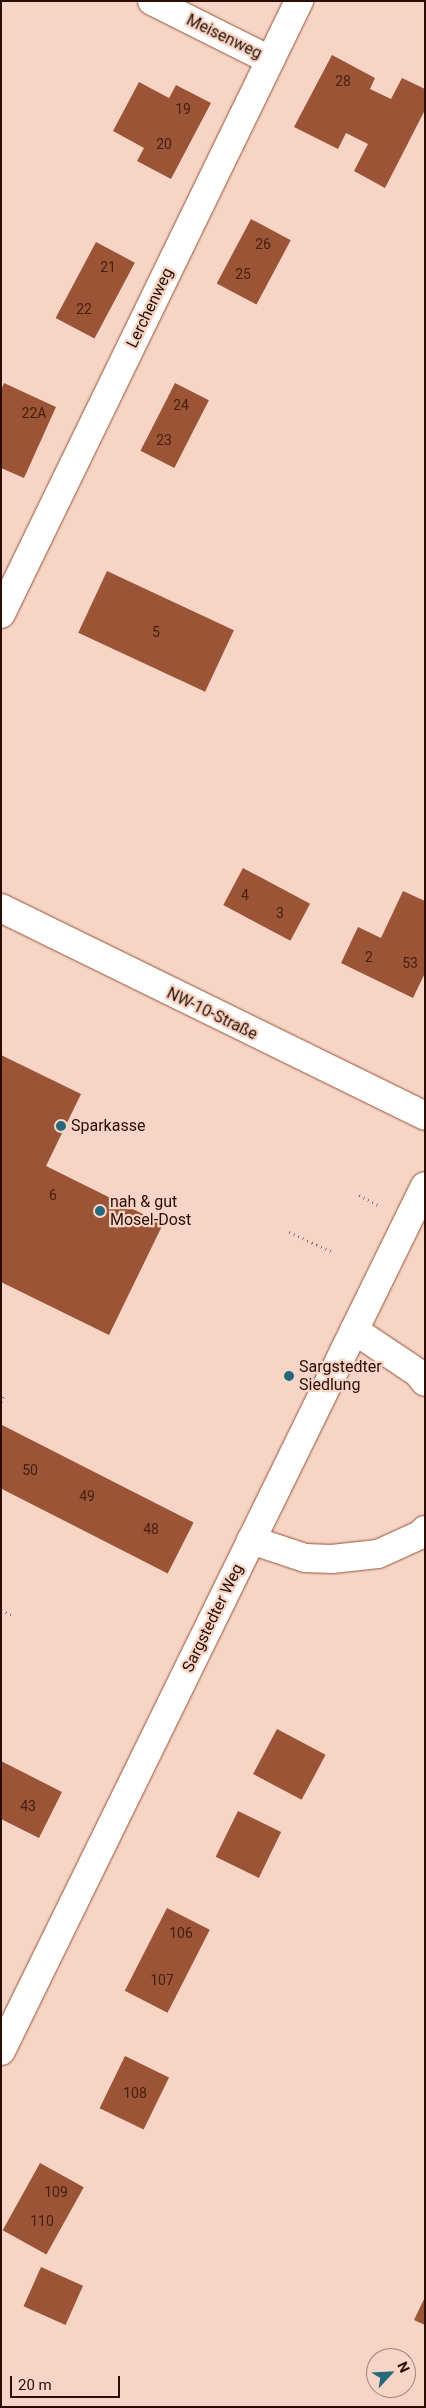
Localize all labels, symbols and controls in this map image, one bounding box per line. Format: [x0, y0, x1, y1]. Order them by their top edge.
street label: Meisenweg [183, 11, 265, 63]
house number: 28 [335, 73, 351, 89]
house number: 19 [175, 101, 191, 117]
house number: 20 [156, 136, 172, 152]
house number: 26 [255, 236, 271, 252]
house number: 21 [100, 259, 116, 275]
street label: Lerchenweg [122, 265, 178, 351]
house number: 25 [235, 266, 251, 282]
house number: 22 [76, 301, 92, 317]
house number: 24 [173, 397, 189, 413]
house number: 22A [22, 405, 46, 421]
house number: 23 [156, 432, 172, 448]
house number: 5 [152, 624, 160, 640]
house number: 4 [241, 887, 249, 903]
house number: 3 [276, 905, 284, 921]
house number: 2 [365, 949, 373, 965]
house number: 53 [402, 955, 418, 971]
street label: NW-10-Straße [164, 984, 260, 1044]
place label: Sparkasse [71, 1116, 145, 1136]
marker: Sparkasse [55, 1120, 67, 1132]
house number: 6 [49, 1187, 57, 1203]
place label: nah & gut Mosel-Dost [110, 1192, 191, 1230]
marker: nah & gut Mosel-Dost [94, 1205, 106, 1217]
place label: Sargstedter Siedlung [299, 1357, 382, 1395]
marker: Sargstedter Siedlung [283, 1370, 295, 1382]
house number: 50 [22, 1462, 38, 1478]
house number: 49 [79, 1488, 95, 1504]
house number: 48 [143, 1521, 159, 1537]
street label: Sargstedter Weg [179, 1561, 247, 1675]
house number: 43 [20, 1798, 36, 1814]
house number: 106 [169, 1925, 193, 1941]
house number: 107 [150, 1972, 174, 1988]
house number: 108 [123, 2085, 147, 2101]
house number: 109 [44, 2184, 68, 2200]
house number: 110 [30, 2213, 54, 2229]
north arrow [366, 2348, 416, 2398]
text: N [394, 2359, 413, 2375]
scale bar [12, 2366, 122, 2398]
text: 20 m [18, 2376, 52, 2394]

